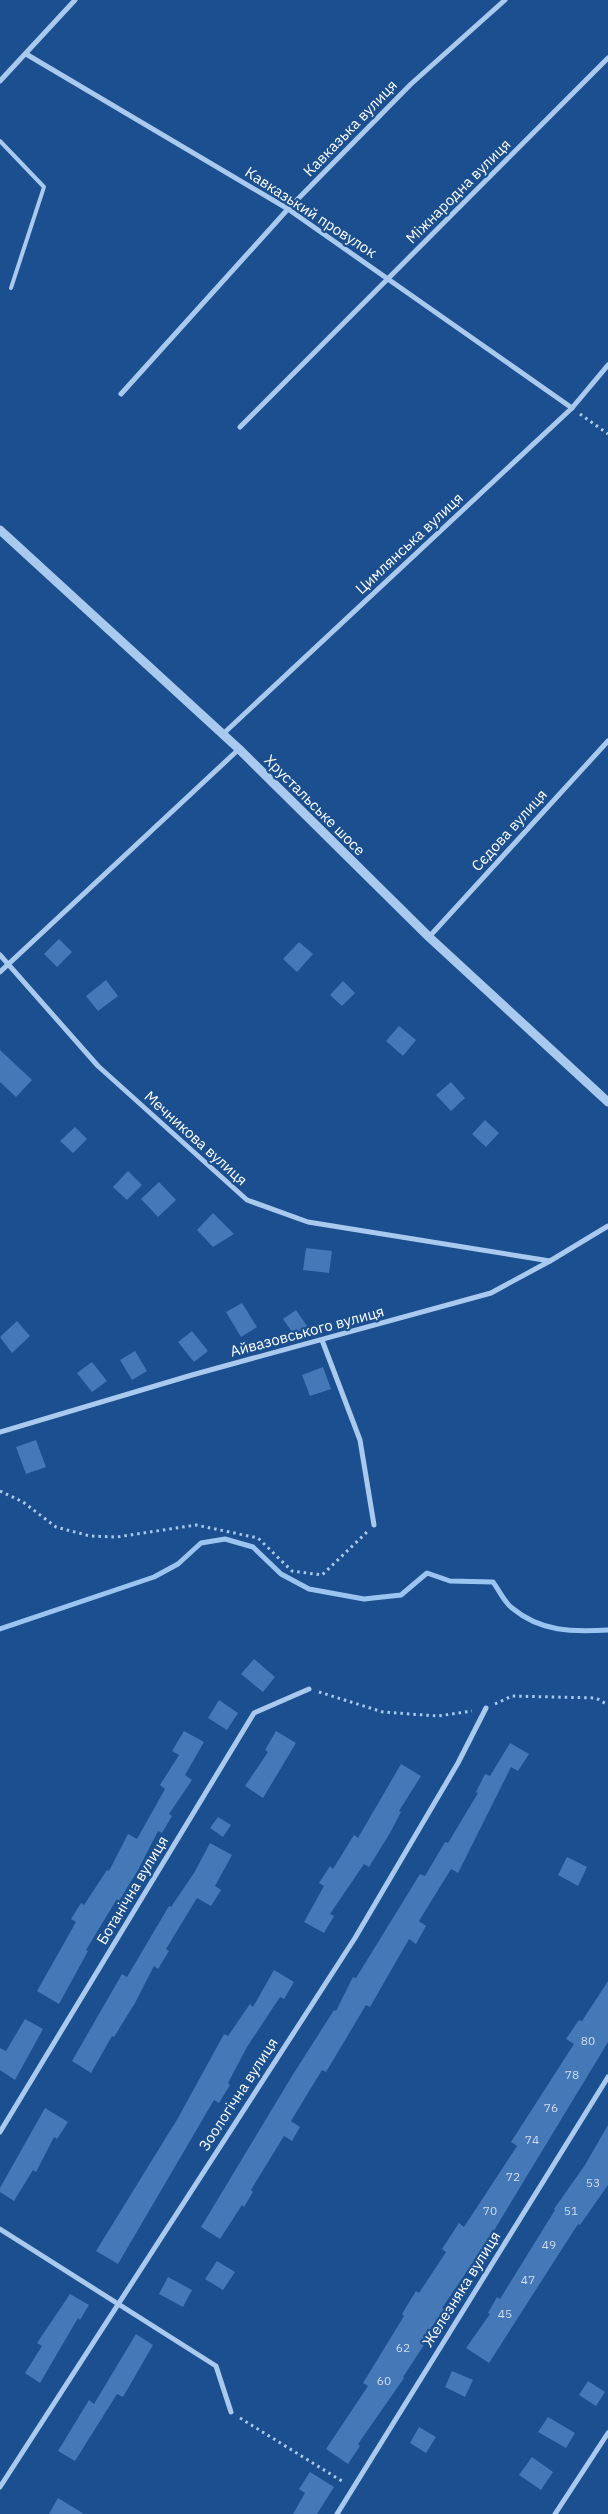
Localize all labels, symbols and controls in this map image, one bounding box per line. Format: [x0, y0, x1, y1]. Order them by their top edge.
street label: Кавказька вулиця [299, 76, 401, 180]
street label: Міжнародна вулиця [402, 135, 514, 247]
street label: Кавказький провулок [241, 162, 381, 262]
street label: Цимлянська вулиця [351, 488, 467, 598]
street label: Хрустальське шосе [260, 750, 370, 860]
street label: Сєдова вулиця [467, 785, 551, 875]
street label: Мечникова вулиця [141, 1087, 251, 1189]
street label: Айвазовського вулиця [228, 1301, 386, 1361]
street label: Ботанічна вулиця [92, 1832, 172, 1948]
house number: 80 [581, 2033, 595, 2048]
street label: Зоологічна вулиця [194, 2034, 282, 2154]
house number: 78 [565, 2067, 579, 2082]
house number: 76 [544, 2100, 558, 2115]
house number: 74 [525, 2132, 539, 2147]
house number: 72 [506, 2169, 520, 2184]
house number: 53 [586, 2175, 600, 2190]
house number: 70 [483, 2203, 497, 2218]
house number: 51 [564, 2203, 578, 2218]
street label: Железняка вулиця [418, 2228, 504, 2350]
house number: 49 [542, 2237, 556, 2252]
house number: 47 [521, 2272, 535, 2287]
house number: 45 [498, 2306, 512, 2321]
house number: 62 [396, 2340, 410, 2355]
house number: 60 [377, 2373, 391, 2388]

